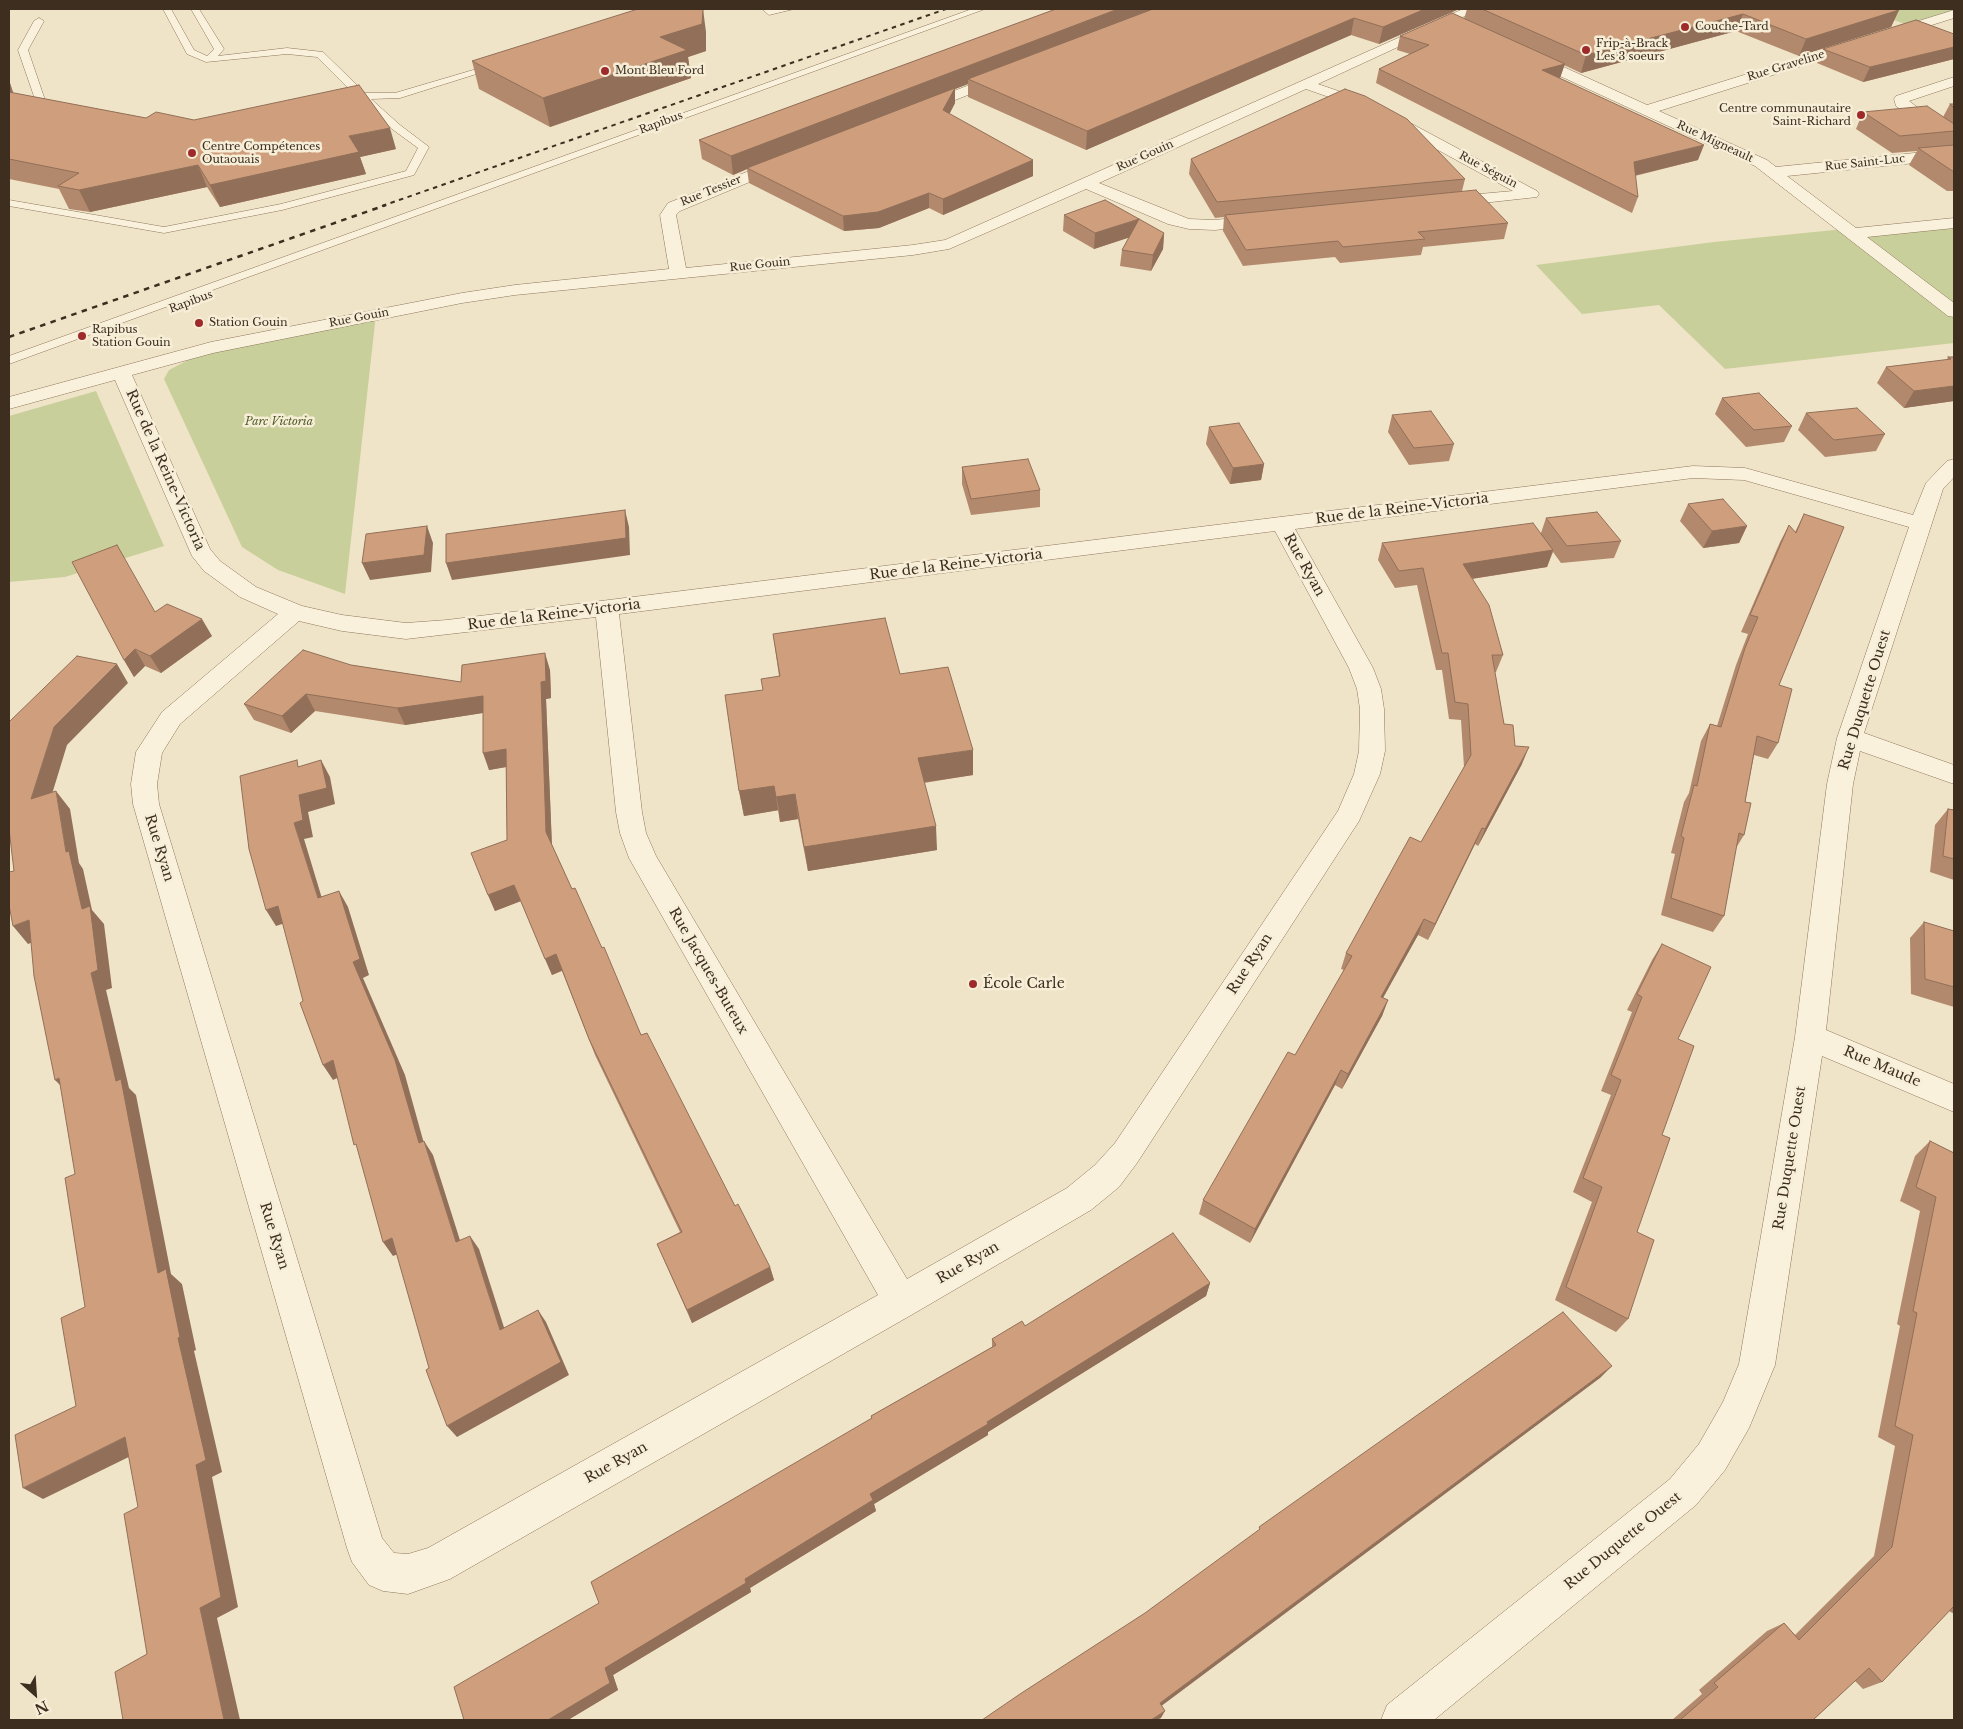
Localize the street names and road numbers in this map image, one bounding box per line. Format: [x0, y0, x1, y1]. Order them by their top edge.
street label: Rue Graveline [1746, 48, 1826, 84]
street label: Rapibus [637, 109, 685, 137]
street label: Rue Migneault [1675, 118, 1755, 166]
street label: Rue Gouin [1114, 138, 1176, 174]
street label: Rue Séguin [1457, 149, 1519, 191]
street label: Rue Saint-Luc [1824, 152, 1906, 174]
street label: Rue Tessier [679, 173, 743, 209]
street label: Rue Gouin [729, 255, 791, 275]
street label: Rapibus [167, 288, 215, 316]
street label: Rue Gouin [328, 306, 390, 330]
street label: Rue de la Reine-Victoria [122, 387, 208, 553]
street label: Rue de la Reine-Victoria [1314, 490, 1490, 528]
street label: Rue Ryan [1280, 531, 1328, 599]
street label: Rue de la Reine-Victoria [868, 546, 1044, 584]
street label: Rue de la Reine-Victoria [466, 596, 642, 634]
street label: Rue Duquette Ouest [1836, 628, 1894, 772]
street label: Rue Ryan [141, 812, 177, 884]
street label: Rue Jacques-Buteux [665, 905, 751, 1037]
street label: Rue Ryan [1224, 930, 1276, 998]
street label: Rue Maude [1841, 1043, 1923, 1091]
street label: Rue Duquette Ouest [1770, 1085, 1810, 1231]
street label: Rue Ryan [256, 1200, 292, 1272]
street label: Rue Ryan [934, 1238, 1002, 1288]
street label: Rue Ryan [582, 1439, 650, 1487]
street label: Rue Duquette Ouest [1561, 1489, 1685, 1593]

